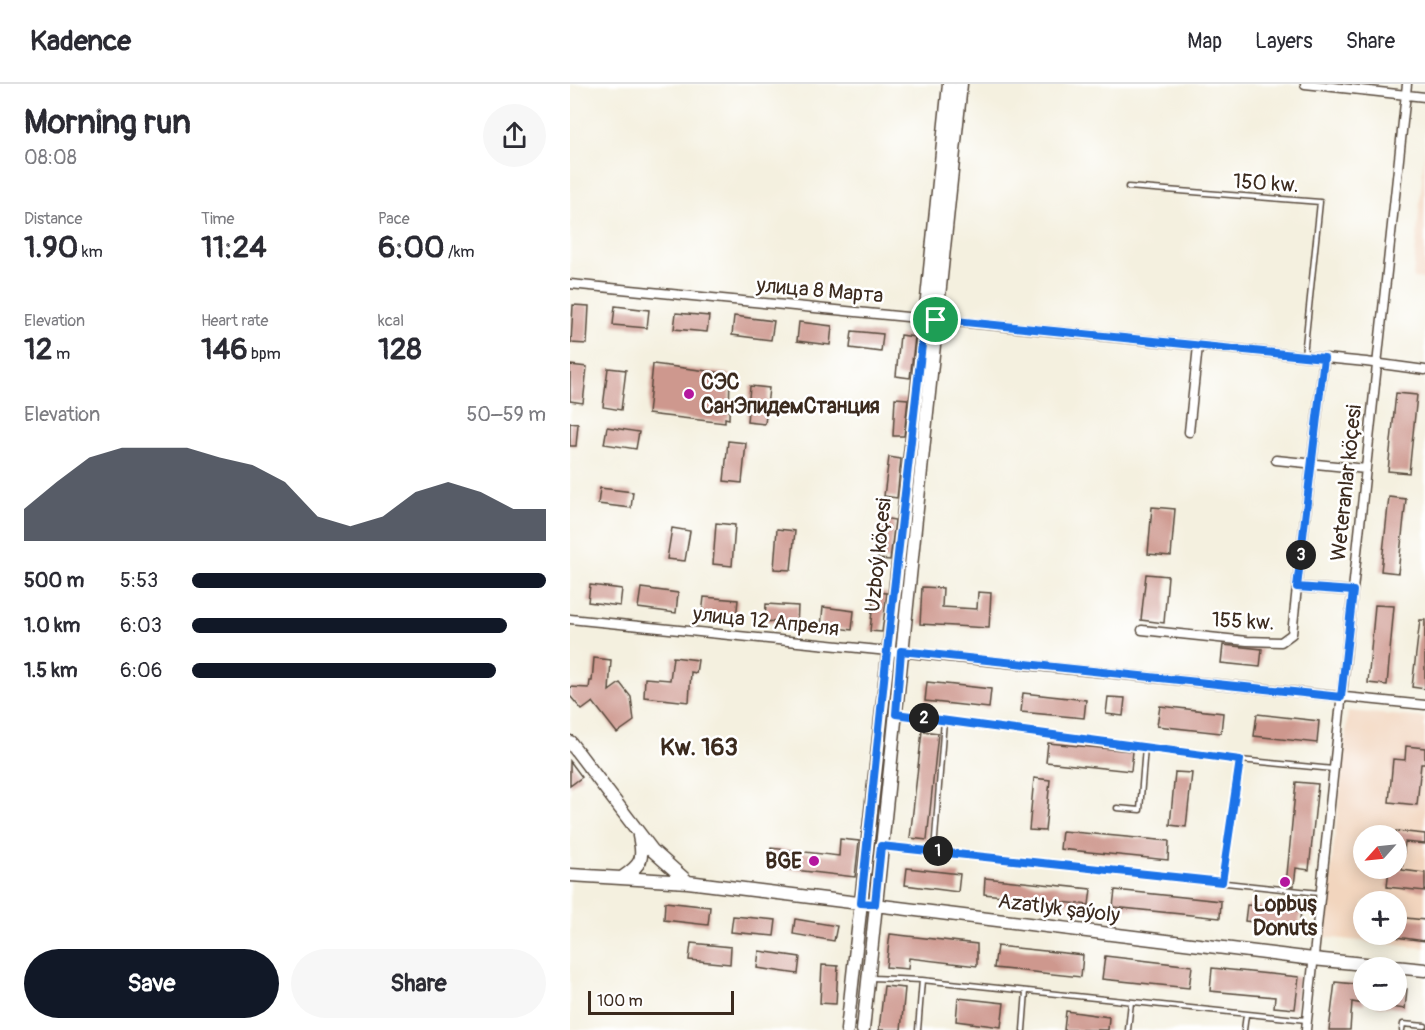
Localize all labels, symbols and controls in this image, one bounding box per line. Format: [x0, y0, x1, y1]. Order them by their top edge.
text: Kadence [30, 24, 131, 59]
text: Map [1187, 28, 1222, 55]
text: Layers [1255, 28, 1313, 55]
text: Share [1346, 28, 1395, 55]
text: Morning run [24, 102, 191, 143]
button: share [483, 104, 546, 167]
text: 08:08 [24, 145, 77, 170]
street label: 150 kw. [1232, 168, 1300, 199]
text: Distance [24, 209, 83, 229]
text: Time [201, 209, 234, 229]
text: Pace [378, 209, 410, 229]
text: 1.90 [24, 229, 78, 266]
text: 11:24 [201, 229, 267, 266]
text: 6:00 [378, 229, 444, 266]
text: km [78, 242, 103, 262]
text: /km [444, 242, 475, 262]
street label: улица 8 Марта [754, 271, 884, 309]
pin [910, 294, 961, 345]
icon: arrive [919, 303, 952, 336]
text: Elevation [24, 311, 85, 331]
text: Heart rate [201, 311, 268, 331]
text: kcal [378, 311, 404, 331]
text: 12 [24, 331, 53, 368]
text: 146 [201, 331, 248, 368]
text: 128 [378, 331, 422, 368]
text: m [53, 344, 70, 364]
text: bpm [248, 344, 281, 364]
place label: СЭС СанЭпидемСтанция [701, 369, 880, 420]
marker: СЭС СанЭпидемСтанция [682, 387, 696, 401]
text: Elevation [24, 402, 100, 427]
text: 50–59 m [466, 402, 546, 427]
street label: Weteranlar köçesi [1325, 403, 1368, 563]
street label: Uzboý köçesi [859, 496, 898, 613]
pin: 3 [1286, 540, 1316, 570]
text: 3 [1297, 545, 1305, 565]
text: 500 m [24, 568, 84, 593]
text: 5:53 [120, 568, 158, 593]
street label: улица 12 Апреля [691, 600, 840, 643]
street label: 155 kw. [1211, 606, 1275, 637]
text: 1.0 km [24, 613, 80, 638]
text: 6:03 [120, 613, 162, 638]
text: 1.5 km [24, 658, 77, 683]
text: 6:06 [120, 658, 162, 683]
pin: 2 [909, 703, 939, 733]
text: 2 [920, 708, 928, 728]
district label: Kw. 163 [660, 733, 738, 762]
north arrow [1353, 825, 1407, 879]
map controls [1353, 825, 1407, 1011]
pin: 1 [923, 836, 953, 866]
text: 1 [935, 841, 941, 861]
place label: BGE [765, 848, 802, 875]
marker: BGE [807, 854, 821, 868]
marker: Lopbuş Donuts [1278, 875, 1292, 889]
street label: Azatlyk şaýoly [996, 888, 1121, 929]
place label: Lopbuş Donuts [1253, 891, 1318, 942]
button: + [1353, 891, 1407, 945]
button: Save [24, 949, 279, 1018]
button: Share [291, 949, 546, 1018]
button: − [1353, 957, 1407, 1011]
scale bar [588, 988, 734, 1016]
text: 100 m [597, 991, 643, 1011]

